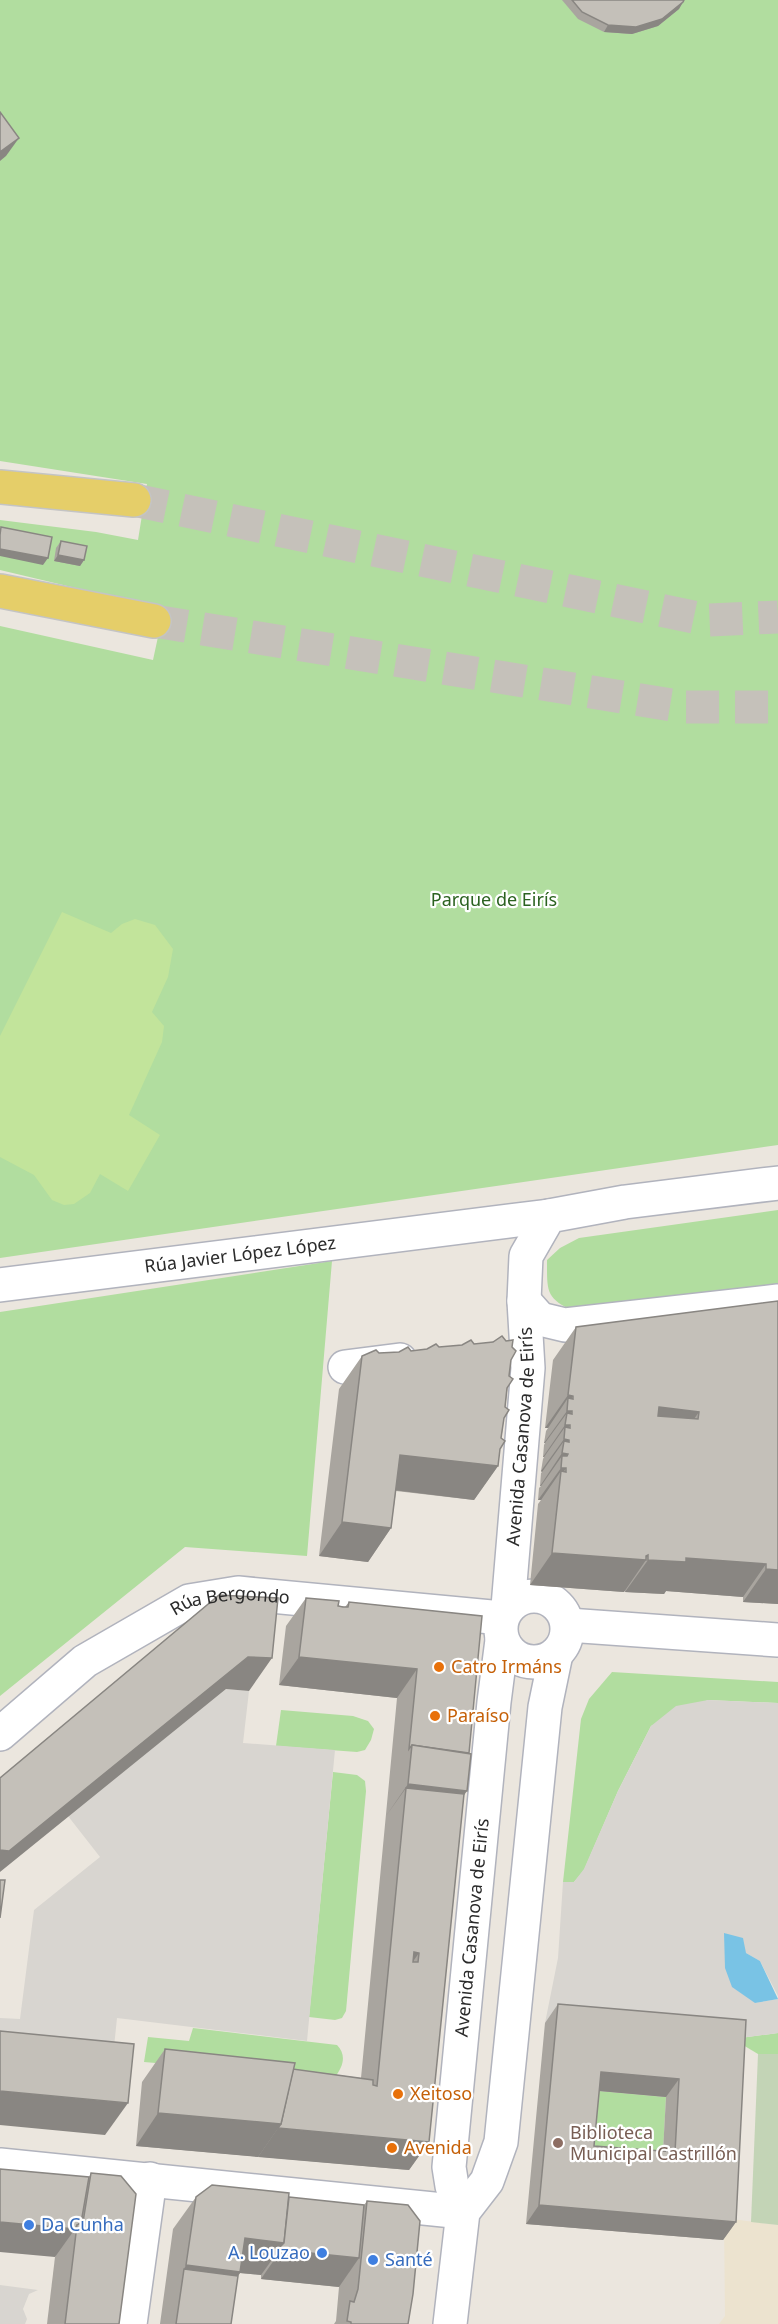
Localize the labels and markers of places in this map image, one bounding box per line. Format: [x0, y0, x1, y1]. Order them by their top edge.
place label: Catro Irmáns [451, 1654, 562, 1678]
marker: Catro Irmáns [432, 1660, 446, 1674]
place label: Paraíso [447, 1703, 509, 1727]
marker: Paraíso [428, 1709, 442, 1723]
place label: Xeitoso [410, 2081, 472, 2105]
marker: Xeitoso [391, 2087, 405, 2101]
place label: Biblioteca Municipal Castrillón [570, 2120, 737, 2165]
place label: Avenida [404, 2135, 472, 2159]
marker: Biblioteca Municipal Castrillón [551, 2136, 565, 2150]
marker: Avenida [385, 2141, 399, 2155]
place label: Da Cunha [41, 2212, 124, 2236]
marker: Da Cunha [22, 2218, 36, 2232]
place label: A. Louzao [228, 2240, 310, 2264]
marker: A. Louzao [315, 2246, 329, 2260]
place label: Santé [385, 2247, 433, 2271]
marker: Santé [366, 2253, 380, 2267]

